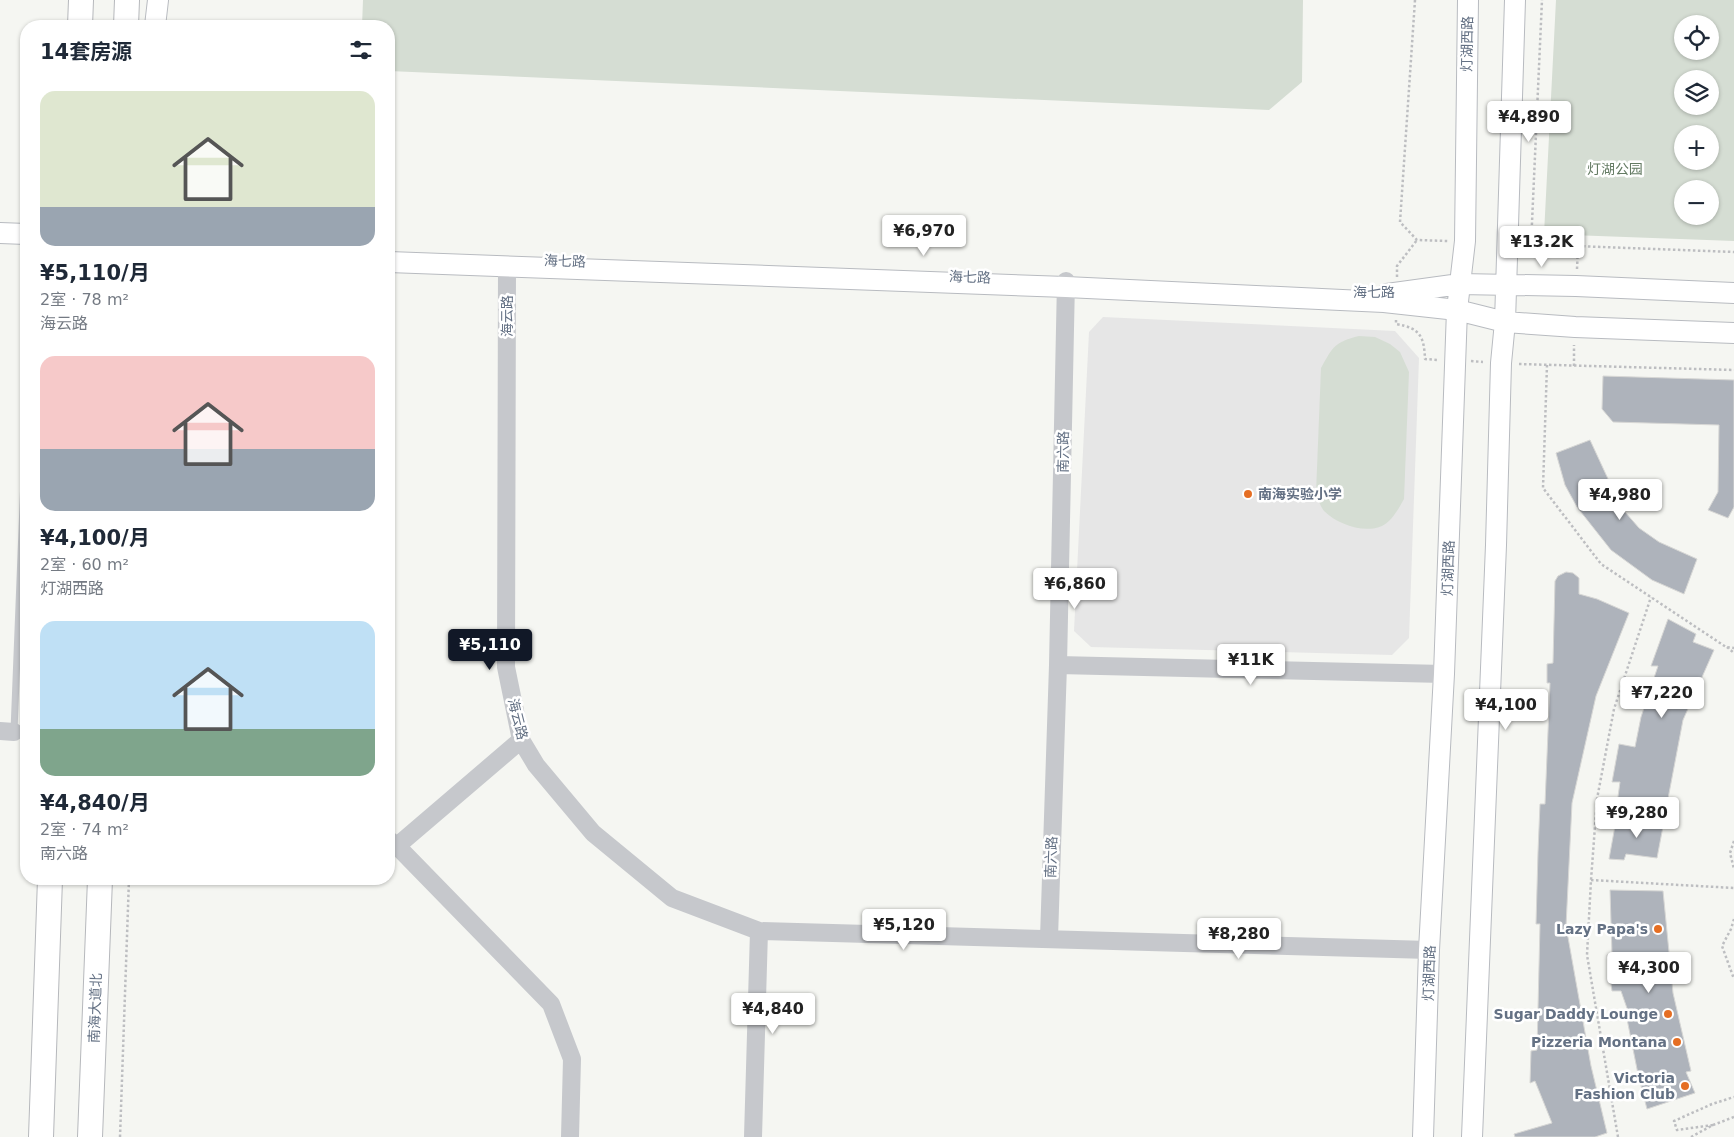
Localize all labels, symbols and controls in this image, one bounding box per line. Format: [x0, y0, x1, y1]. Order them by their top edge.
map controls [1674, 15, 1719, 225]
button: locate [1674, 15, 1719, 60]
street label: 灯湖西路 [1459, 16, 1475, 72]
icon: filters [347, 36, 375, 64]
text: 14套房源 [40, 40, 132, 64]
button: layers [1674, 70, 1719, 115]
pin: ¥4,890 [1488, 100, 1570, 143]
text: ¥4,890 [1498, 107, 1560, 126]
icon: home [163, 124, 253, 214]
button: + [1674, 125, 1719, 170]
park label: 灯湖公园 [1587, 161, 1643, 177]
button: − [1674, 180, 1719, 225]
pin: ¥6,970 [883, 214, 965, 257]
text: ¥6,970 [893, 221, 955, 240]
pin: ¥13.2K [1501, 226, 1583, 268]
text: ¥13.2K [1510, 232, 1574, 251]
street label: 海七路 [544, 252, 586, 270]
text: ¥5,110/月 [40, 261, 150, 285]
street label: 海七路 [949, 268, 991, 286]
street label: 海七路 [1353, 284, 1395, 300]
text: 2室 · 78 m² [40, 290, 129, 309]
street label: 海云路 [499, 295, 515, 337]
text: 海云路 [40, 314, 88, 333]
icon: home [163, 389, 253, 479]
street label: 南六路 [1055, 431, 1071, 473]
pin: ¥4,980 [1579, 478, 1661, 521]
text: ¥4,980 [1589, 485, 1651, 504]
place label: 南海实验小学 [1258, 486, 1342, 502]
marker: 南海实验小学 [1242, 488, 1254, 500]
text: ¥4,100/月 [40, 526, 150, 550]
street label: 灯湖西路 [1439, 540, 1457, 596]
text: 2室 · 60 m² [40, 555, 129, 574]
pin: ¥6,860 [1034, 568, 1116, 610]
text: ¥6,860 [1044, 574, 1106, 593]
text: 灯湖西路 [40, 579, 104, 598]
pin: ¥5,110 [449, 628, 531, 671]
text: ¥5,110 [459, 635, 521, 654]
pin: ¥11K [1221, 644, 1281, 686]
text: ¥11K [1228, 650, 1274, 669]
icon: home [163, 654, 253, 744]
pin: ¥7,220 [1621, 676, 1703, 719]
text: ¥7,220 [1631, 683, 1693, 702]
pin: ¥4,100 [1465, 688, 1547, 731]
text: ¥4,100 [1475, 695, 1537, 714]
street label: 海云路 [505, 697, 531, 741]
text: ¥4,840/月 [40, 791, 150, 815]
pin: ¥9,280 [1596, 796, 1678, 839]
text: ¥9,280 [1606, 803, 1668, 822]
text: 2室 · 74 m² [40, 820, 129, 839]
street label: 南六路 [1042, 836, 1060, 878]
text: 南六路 [40, 844, 88, 863]
pin: ¥5,120 [863, 908, 945, 951]
text: ¥5,120 [873, 915, 935, 934]
pin: ¥8,280 [1198, 918, 1280, 960]
place label: Lazy Papa's [1556, 921, 1648, 937]
marker: Lazy Papa's [1652, 923, 1664, 935]
text: ¥8,280 [1208, 924, 1270, 943]
street label: 灯湖西路 [1420, 945, 1438, 1001]
pin: ¥4,300 [1608, 952, 1690, 994]
text: ¥4,300 [1618, 958, 1680, 977]
street label: 南海大道北 [86, 973, 104, 1043]
pin: ¥4,840 [732, 992, 814, 1035]
text: ¥4,840 [742, 999, 804, 1018]
place label: Sugar Daddy Lounge [1494, 1006, 1658, 1022]
marker: Sugar Daddy Lounge [1662, 1008, 1674, 1020]
place label: Pizzeria Montana [1531, 1034, 1667, 1050]
marker: Pizzeria Montana [1671, 1036, 1683, 1048]
place label: Victoria Fashion Club [1574, 1070, 1675, 1102]
marker: Victoria Fashion Club [1679, 1080, 1691, 1092]

